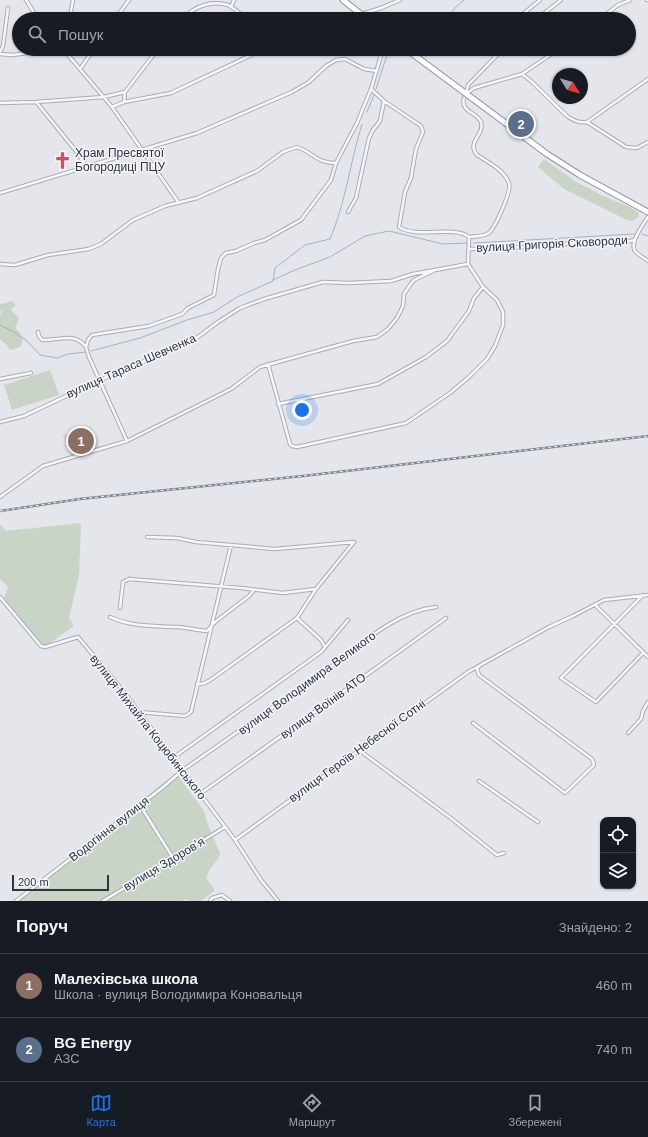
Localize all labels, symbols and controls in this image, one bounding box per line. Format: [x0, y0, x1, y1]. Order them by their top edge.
search box [12, 12, 636, 56]
icon: search [26, 23, 48, 45]
text: Пошук [58, 26, 103, 43]
north arrow [552, 68, 588, 104]
pin: 2 [508, 109, 534, 139]
place label: Храм Пресвятої Богородиці ПЦУ [75, 146, 166, 174]
church icon: Храм Пресвятої Богородиці ПЦУ [52, 150, 72, 170]
street label: вулиця Григорія Сковороди [476, 233, 628, 255]
street label: вулиця Тараса Шевченка [64, 331, 198, 401]
your location [292, 400, 312, 420]
pin: 1 [68, 426, 94, 456]
street label: вулиця Володимира Великого [236, 628, 379, 738]
street label: вулиця Михайла Коцюбинського [87, 652, 209, 803]
street label: вулиця Воїнів АТО [277, 670, 369, 742]
street label: вулиця Героїв Небесної Сотні [286, 697, 428, 805]
street label: Водогінна вулиця [66, 794, 152, 864]
map controls [600, 817, 636, 889]
button: locate [600, 817, 636, 853]
street label: вулиця Здоровʼя [121, 834, 207, 894]
button: layers [600, 853, 636, 889]
scale bar [12, 873, 109, 892]
text: 200 m [18, 876, 49, 888]
text: Поруч [16, 917, 68, 936]
text: Знайдено: 2 [559, 920, 632, 935]
text: Малехівська школа [54, 970, 198, 987]
text: 1 [25, 978, 33, 993]
text: 460 m [596, 978, 632, 993]
text: Школа · вулиця Володимира Коновальця [54, 987, 302, 1002]
text: BG Energy [54, 1034, 132, 1051]
text: 2 [25, 1042, 33, 1057]
text: 740 m [596, 1042, 632, 1057]
text: АЗС [54, 1051, 80, 1066]
tab: Карта [86, 1092, 116, 1128]
tab: Маршрут [289, 1092, 336, 1128]
tab: Збережені [509, 1092, 562, 1128]

